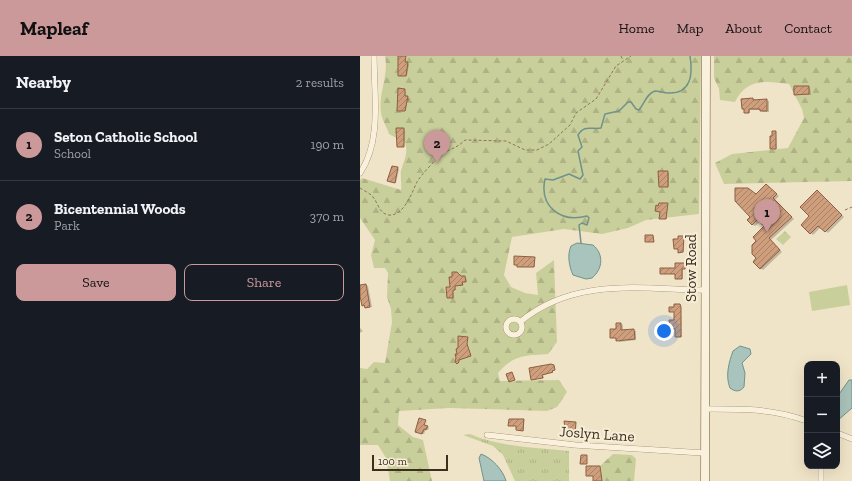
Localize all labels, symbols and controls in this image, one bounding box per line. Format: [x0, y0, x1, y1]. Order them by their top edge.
text: Mapleaf [20, 17, 88, 40]
text: Home [619, 20, 655, 37]
text: Map [677, 20, 703, 37]
text: About [725, 20, 762, 37]
text: Contact [784, 20, 832, 37]
text: Nearby [16, 72, 71, 92]
text: 2 results [296, 75, 344, 90]
text: Seton Catholic School [54, 128, 198, 146]
pin: 2 [424, 130, 450, 163]
text: 1 [26, 137, 32, 152]
text: 190 m [310, 137, 344, 152]
text: School [54, 146, 91, 161]
pin: 1 [754, 199, 780, 232]
text: Bicentennial Woods [54, 200, 186, 218]
text: 2 [26, 209, 32, 224]
text: 370 m [310, 209, 344, 224]
text: Park [54, 218, 80, 233]
street label: Stow Road [682, 233, 700, 302]
button: Save [16, 264, 176, 301]
button: Share [184, 264, 344, 301]
your location [654, 321, 674, 341]
map controls [804, 361, 840, 469]
button: + [804, 361, 840, 397]
button: − [804, 397, 840, 433]
street label: Joslyn Lane [559, 422, 635, 446]
button: layers [804, 433, 840, 469]
scale bar [372, 453, 448, 472]
text: 100 m [378, 455, 407, 468]

